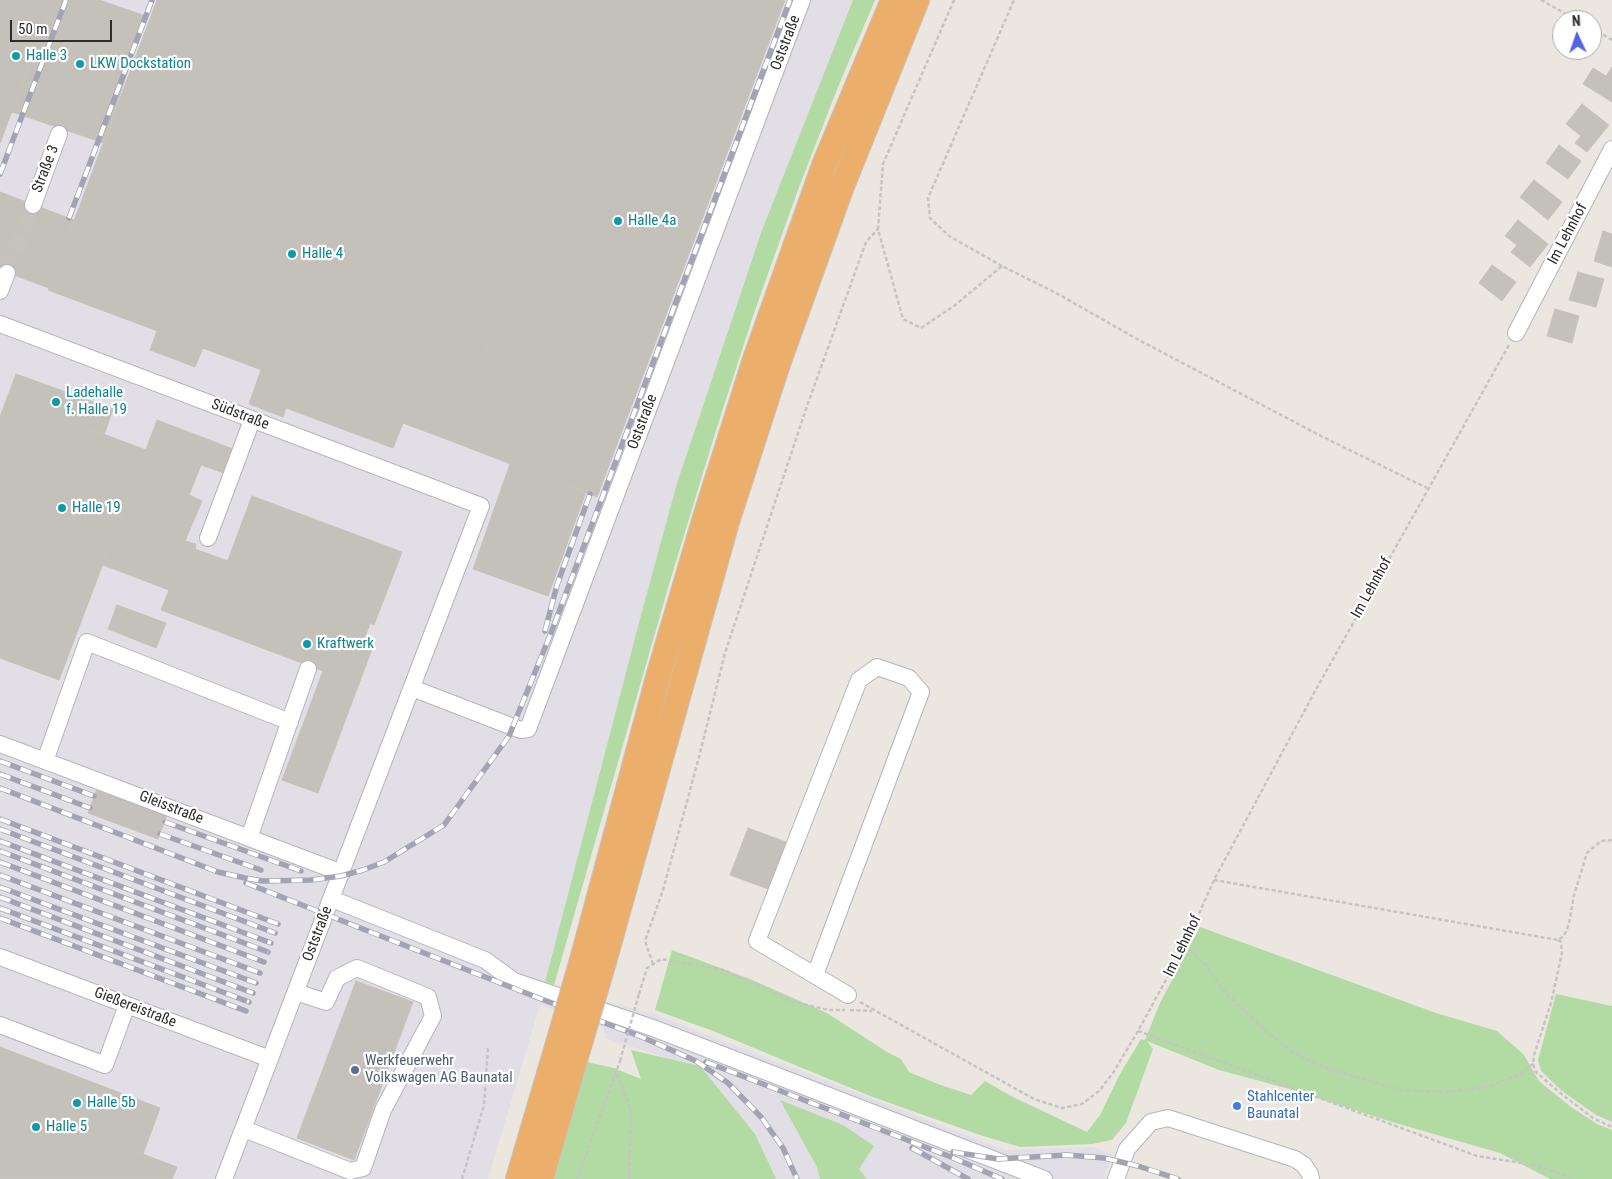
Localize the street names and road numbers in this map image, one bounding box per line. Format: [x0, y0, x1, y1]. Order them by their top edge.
street label: Oststraße [767, 13, 805, 73]
street label: Straße 3 [29, 143, 63, 195]
street label: Im Lehnhof [1544, 200, 1592, 268]
street label: Oststraße [624, 392, 662, 452]
street label: Südstraße [209, 396, 271, 434]
street label: Im Lehnhof [1348, 554, 1396, 622]
street label: Gleisstraße [136, 788, 206, 828]
street label: Oststraße [299, 904, 337, 964]
street label: Im Lehnhof [1160, 912, 1206, 980]
street label: Gießereistraße [91, 984, 179, 1032]

